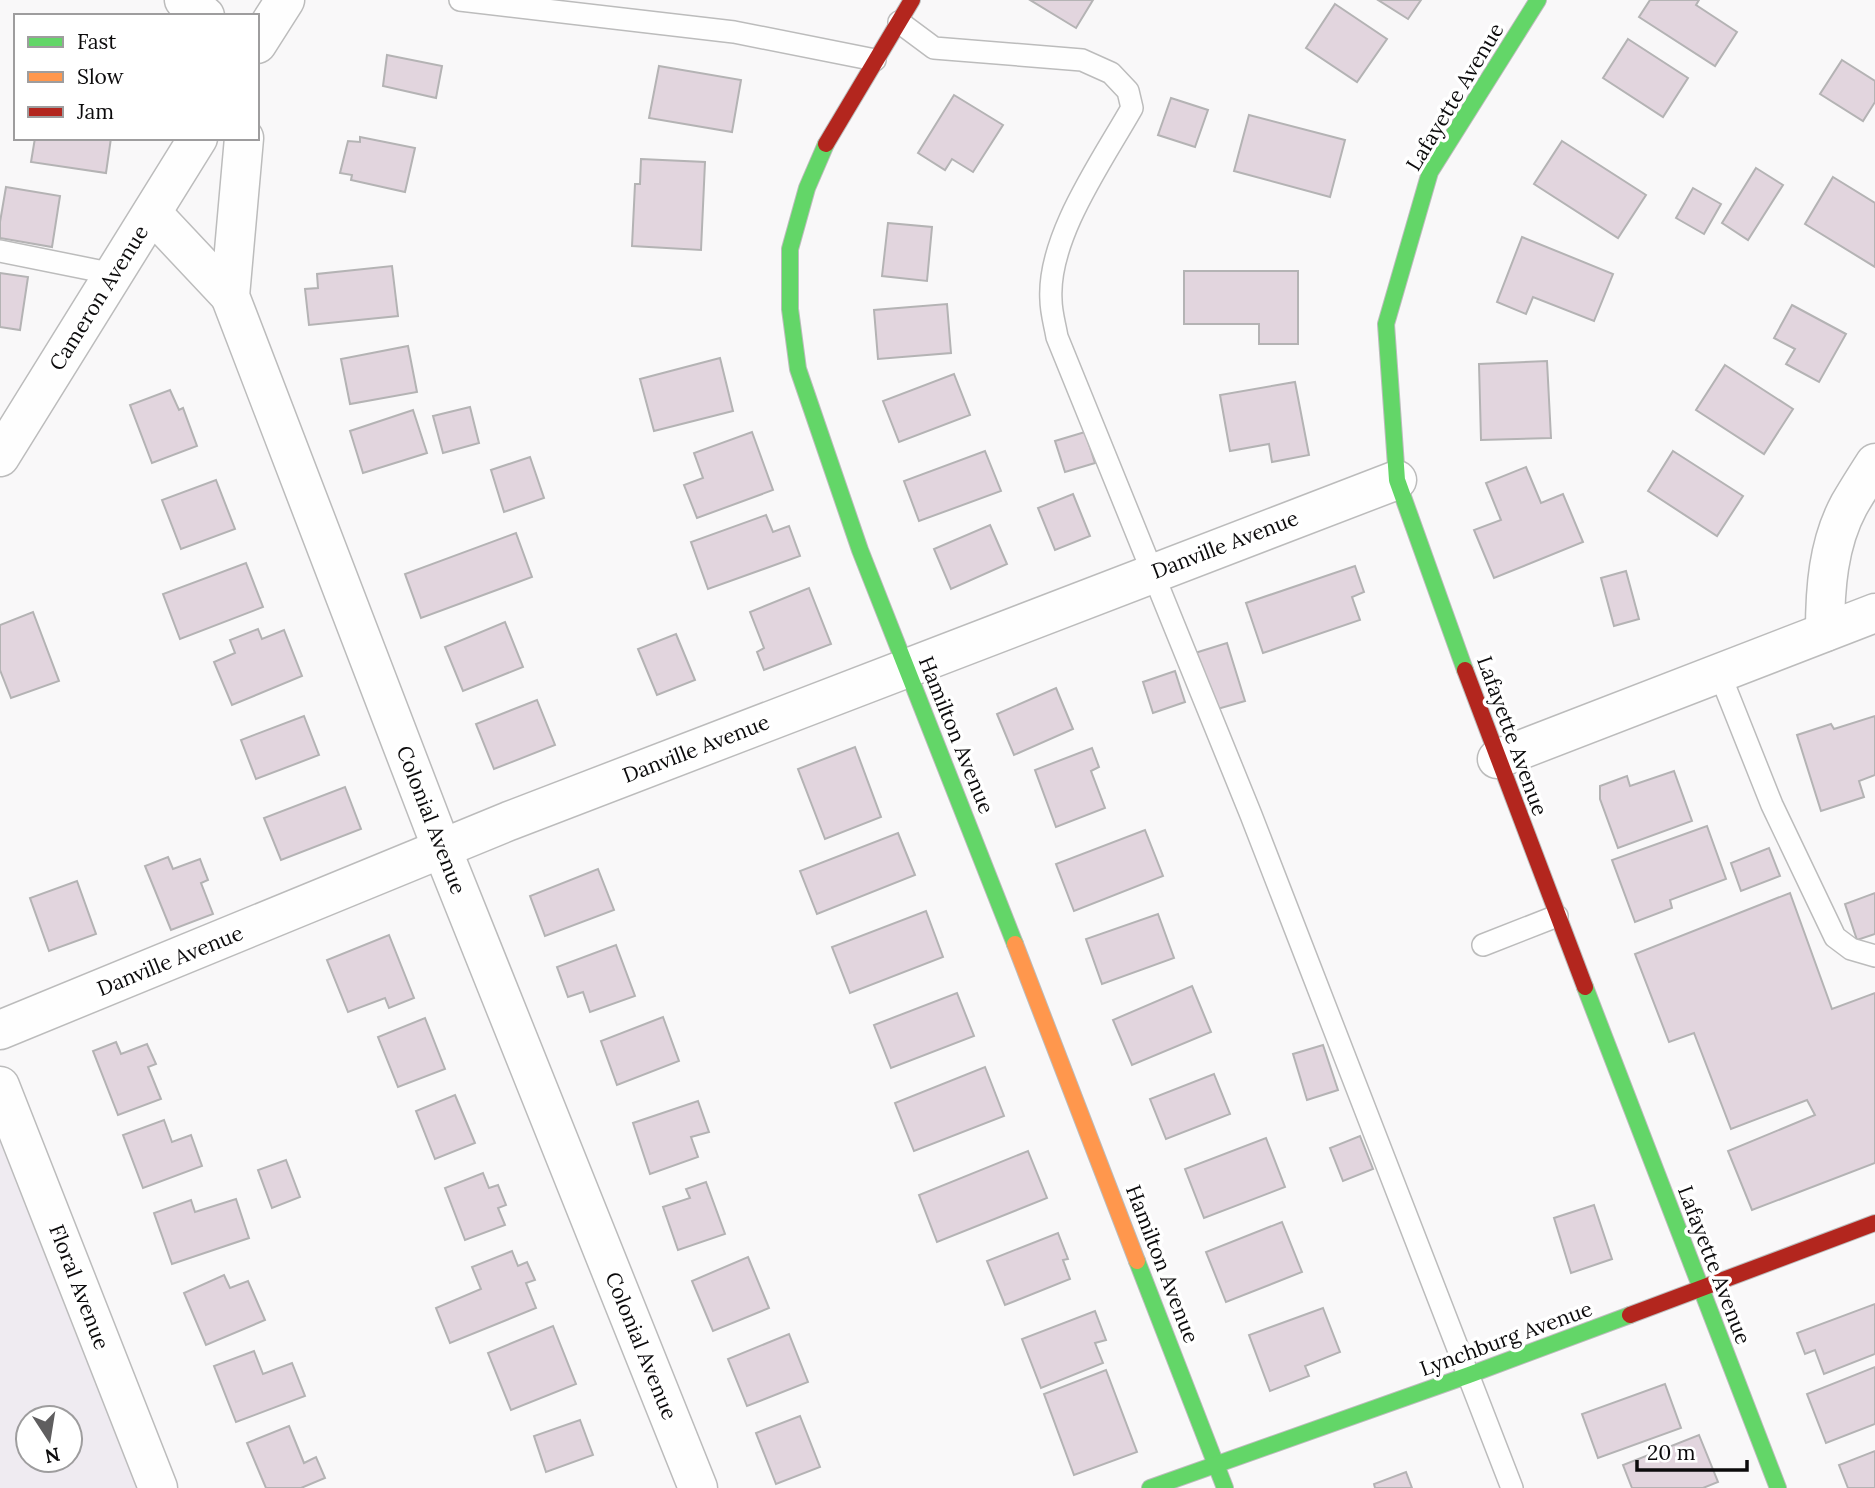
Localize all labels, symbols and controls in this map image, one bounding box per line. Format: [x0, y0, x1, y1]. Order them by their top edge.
legend [14, 14, 259, 140]
street label: Lafayette Avenue [1400, 18, 1509, 176]
text: Fast [77, 28, 117, 55]
text: Slow [77, 63, 124, 90]
text: Jam [76, 98, 114, 125]
street label: Cameron Avenue [43, 220, 154, 375]
street label: Danville Avenue [1148, 504, 1302, 585]
street label: Hamilton Avenue [913, 652, 1000, 817]
street label: Lafayette Avenue [1471, 652, 1554, 819]
street label: Danville Avenue [619, 708, 773, 789]
street label: Colonial Avenue [391, 742, 472, 898]
street label: Danville Avenue [93, 919, 247, 1002]
street label: Hamilton Avenue [1120, 1181, 1205, 1347]
street label: Lafayette Avenue [1672, 1182, 1757, 1348]
street label: Floral Avenue [43, 1220, 116, 1353]
street label: Colonial Avenue [600, 1268, 683, 1424]
street label: Lynchburg Avenue [1416, 1295, 1596, 1382]
north arrow [14, 1404, 84, 1474]
scale bar [1637, 1428, 1747, 1472]
text: 20 m [1647, 1439, 1696, 1466]
text: N [43, 1442, 62, 1469]

